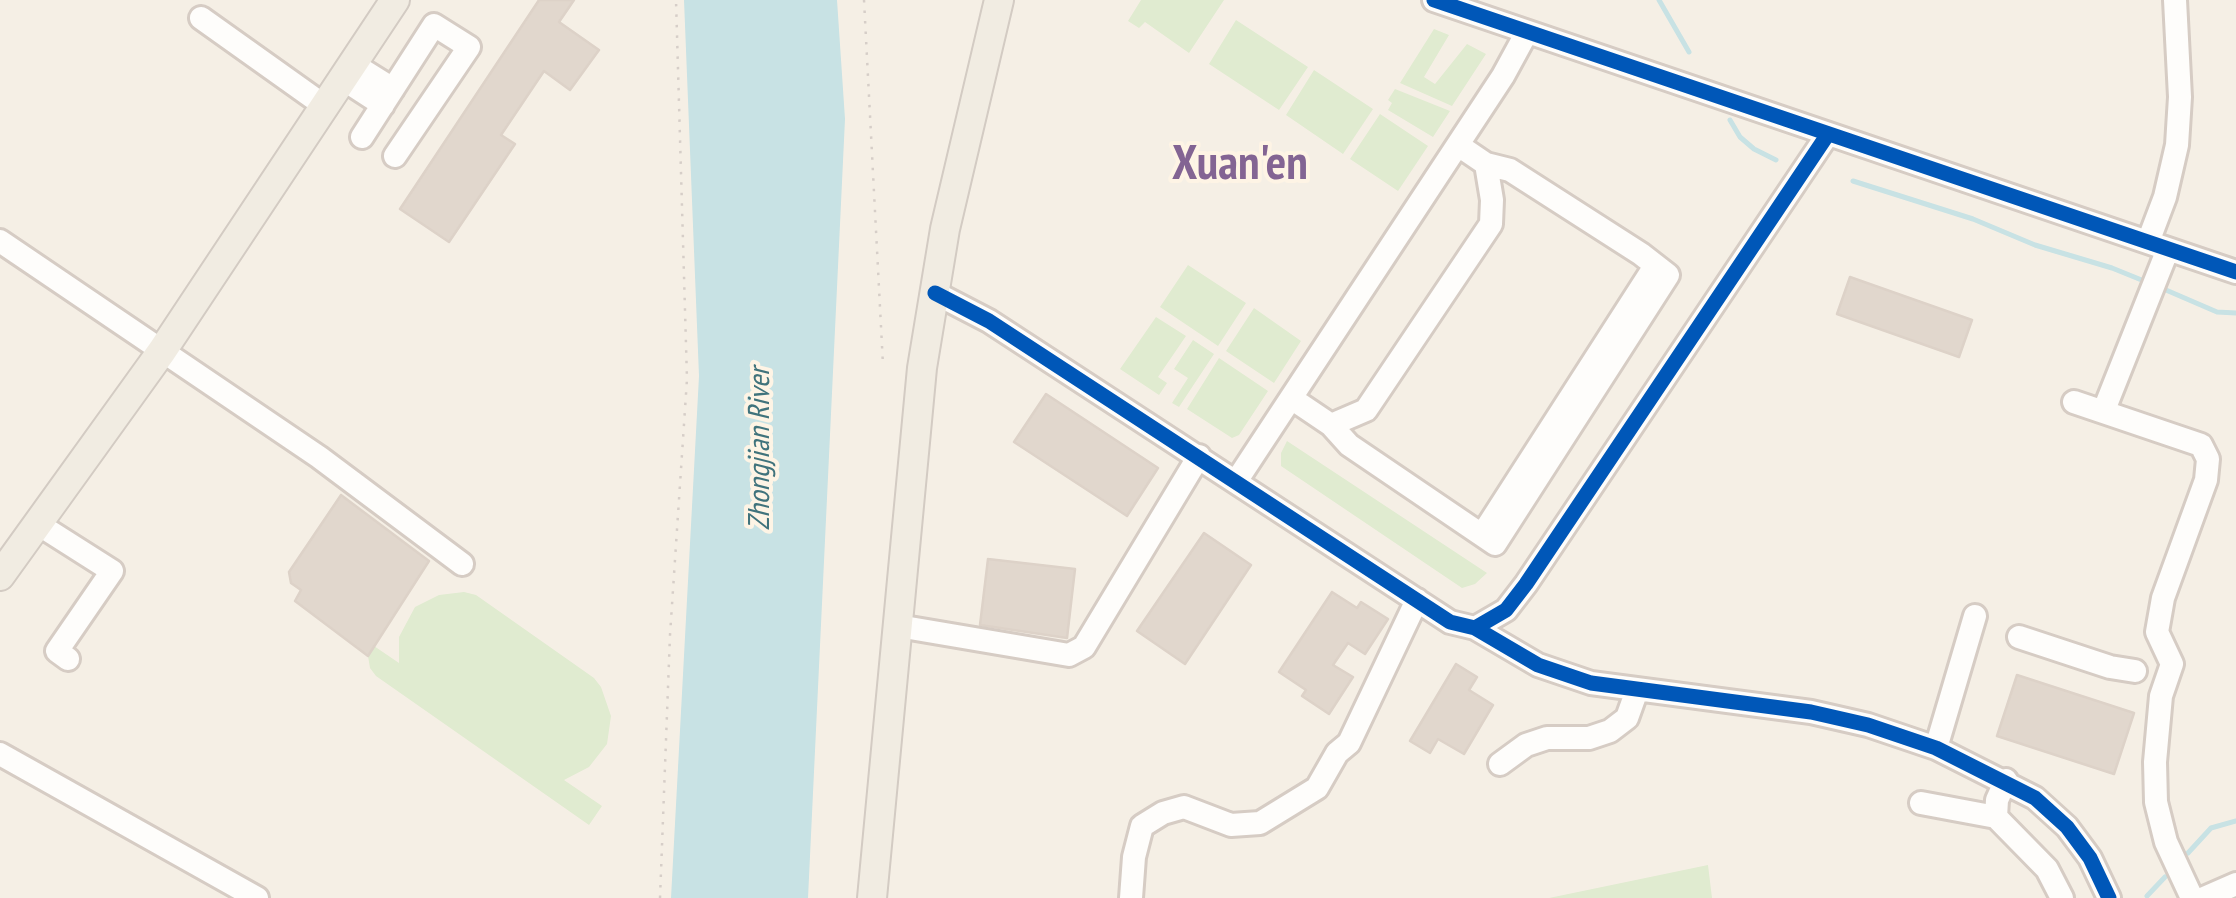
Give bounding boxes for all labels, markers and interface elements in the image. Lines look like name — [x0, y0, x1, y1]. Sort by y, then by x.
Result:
district label: Xuan'en — [1172, 136, 1308, 194]
water label: Zhongjian River — [742, 367, 778, 531]

